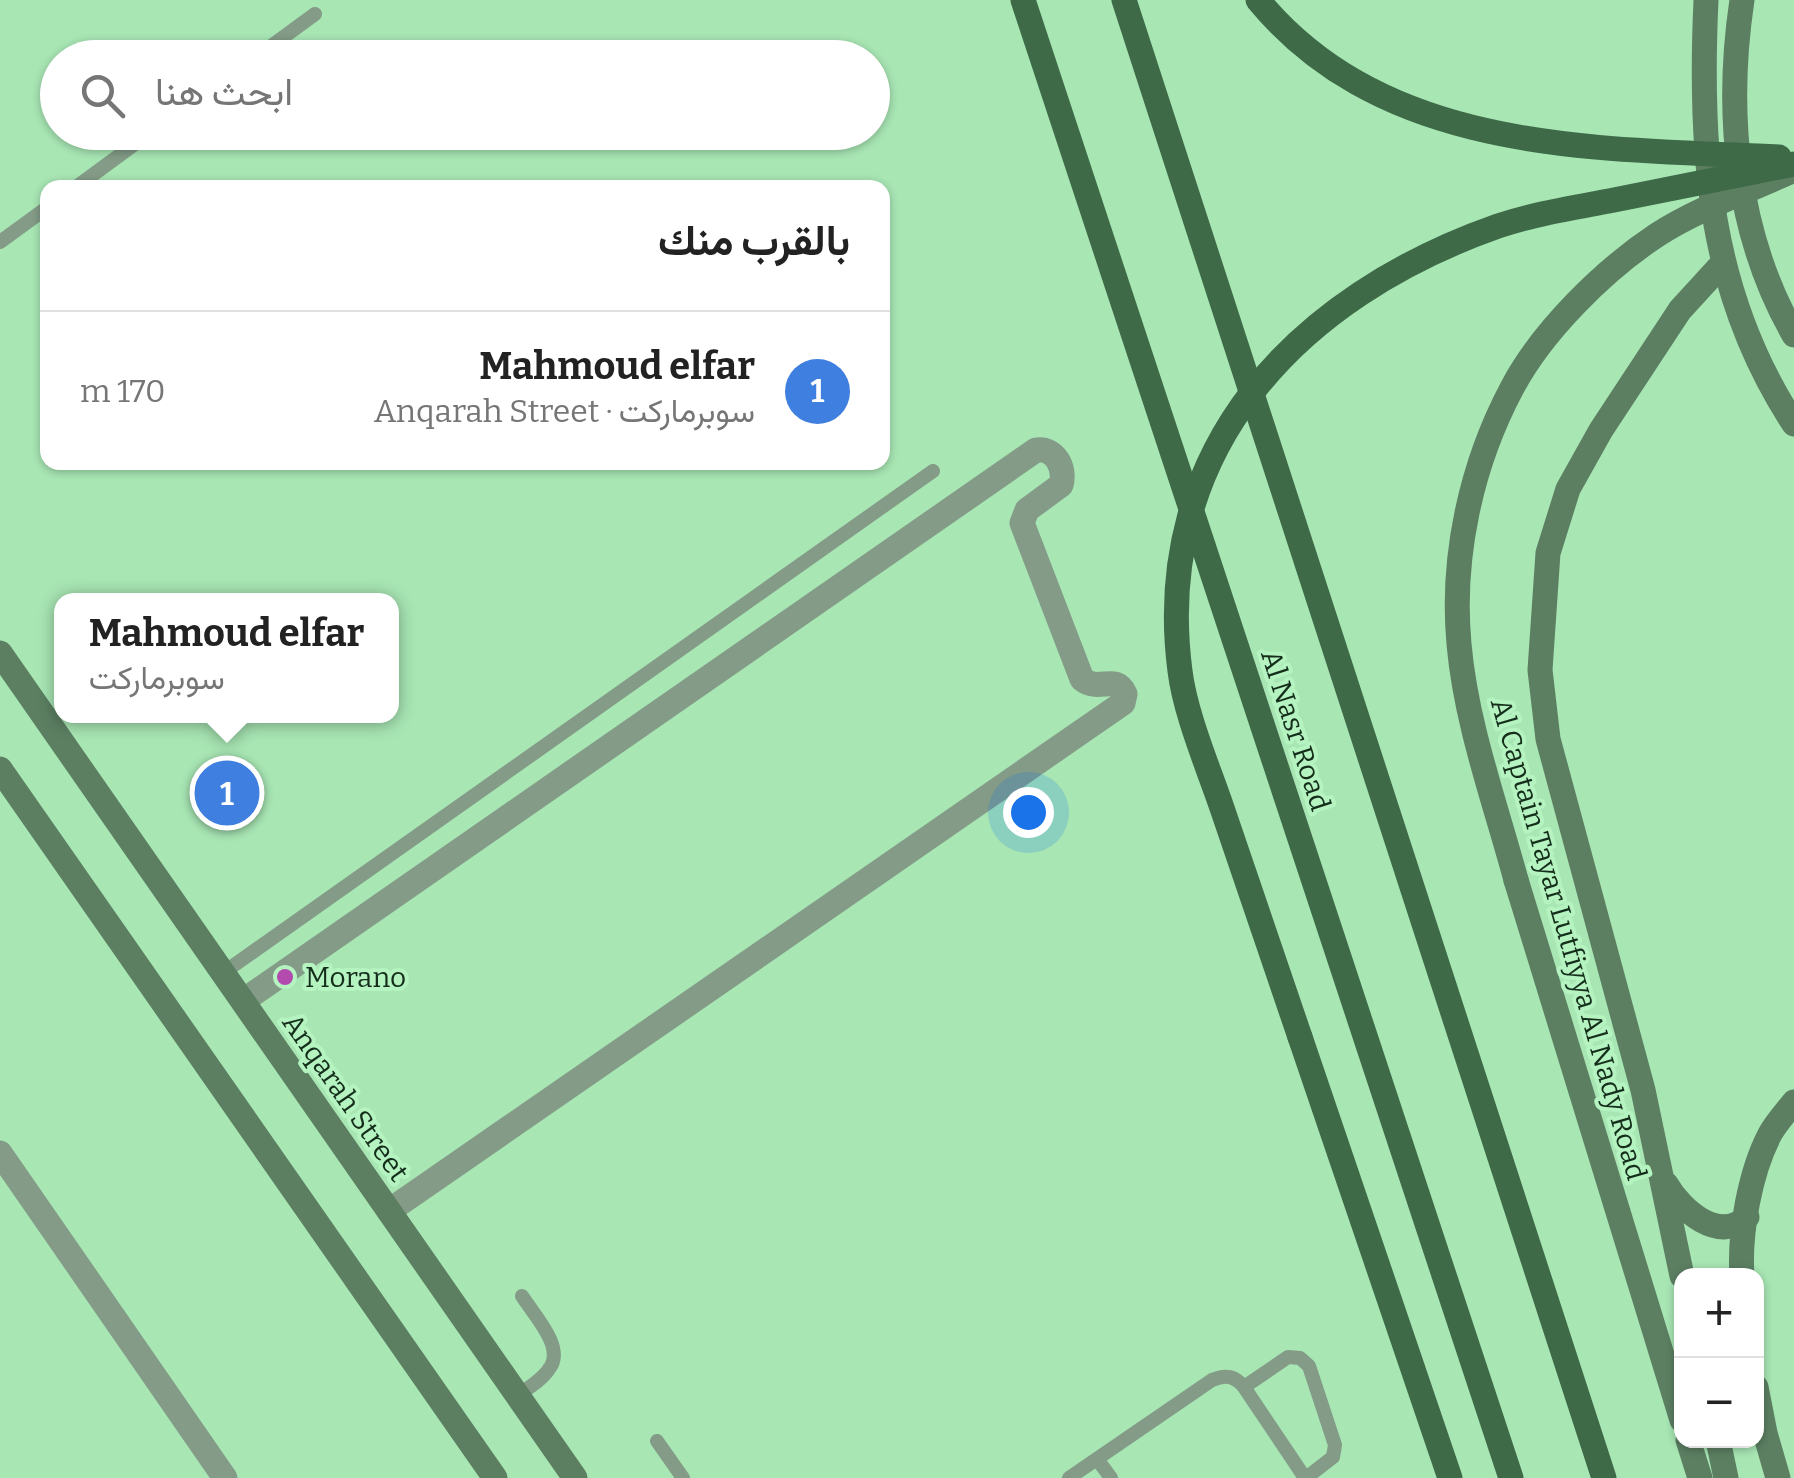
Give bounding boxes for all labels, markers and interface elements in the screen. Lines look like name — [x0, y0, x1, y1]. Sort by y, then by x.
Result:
search box — [40, 40, 890, 150]
icon: search — [75, 68, 130, 123]
text: ابحث هنا — [155, 69, 293, 115]
text: بالقرب منك — [658, 216, 850, 266]
text: Mahmoud elfar — [479, 343, 755, 389]
text: 170 m — [80, 372, 166, 410]
text: 1 — [811, 372, 824, 410]
text: سوبرماركت · Anqarah Street — [374, 392, 755, 430]
popup — [54, 593, 399, 723]
text: Mahmoud elfar — [89, 610, 364, 656]
street label: Al Nasr Road — [1254, 645, 1337, 815]
text: سوبرماركت — [89, 659, 225, 697]
street label: Al Captain Tayar Lutfiyya Al Nady Road — [1484, 694, 1653, 1184]
pin: 1 — [194, 756, 260, 830]
your location — [1003, 787, 1054, 838]
place label: Morano — [305, 961, 406, 994]
marker: Morano — [274, 966, 296, 988]
street label: Anqarah Street — [275, 1007, 416, 1188]
map controls — [1674, 1268, 1764, 1448]
button: + — [1674, 1268, 1764, 1358]
button: − — [1674, 1358, 1764, 1448]

